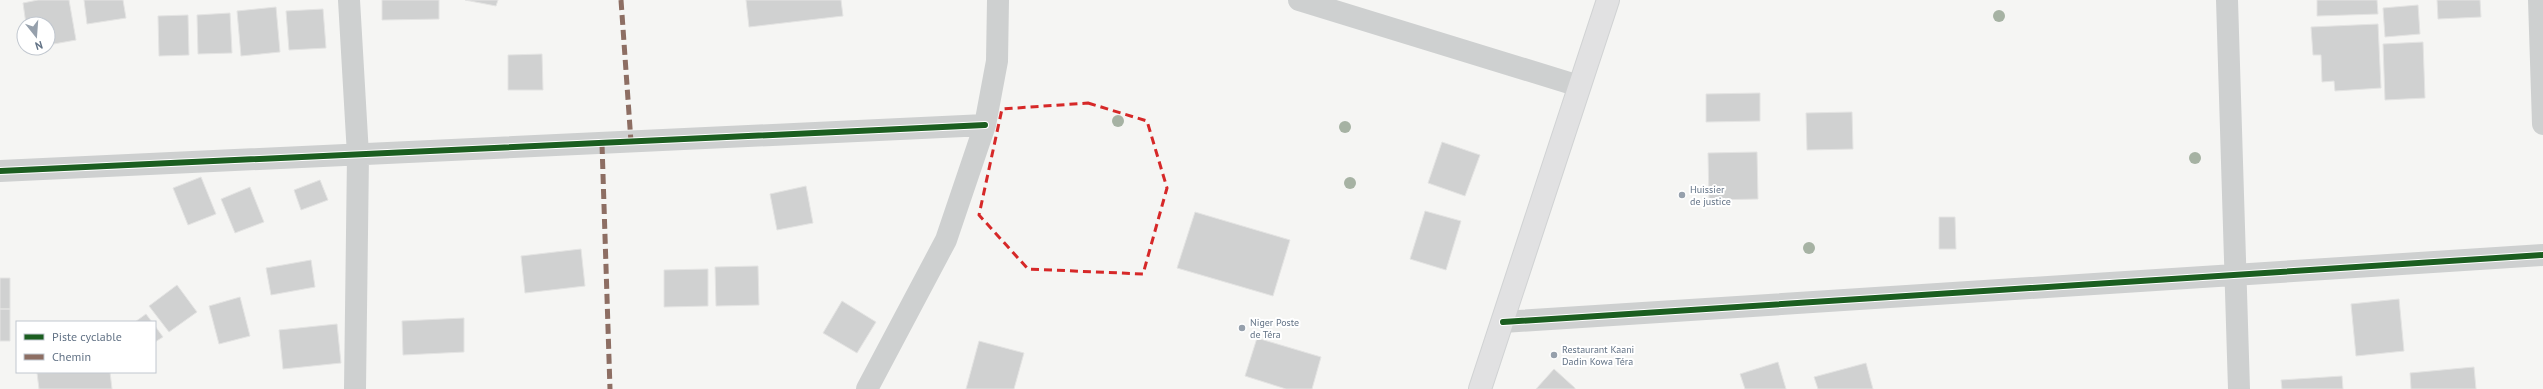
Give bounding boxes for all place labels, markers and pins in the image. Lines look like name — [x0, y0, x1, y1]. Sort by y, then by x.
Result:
place label: Huissier de justice — [1690, 183, 1731, 208]
marker: Huissier de justice — [1677, 190, 1687, 200]
place label: Niger Poste de Téra — [1250, 316, 1299, 341]
marker: Niger Poste de Téra — [1237, 323, 1247, 333]
place label: Restaurant Kaani Dadin Kowa Téra — [1562, 343, 1634, 368]
marker: Restaurant Kaani Dadin Kowa Téra — [1549, 350, 1559, 360]

